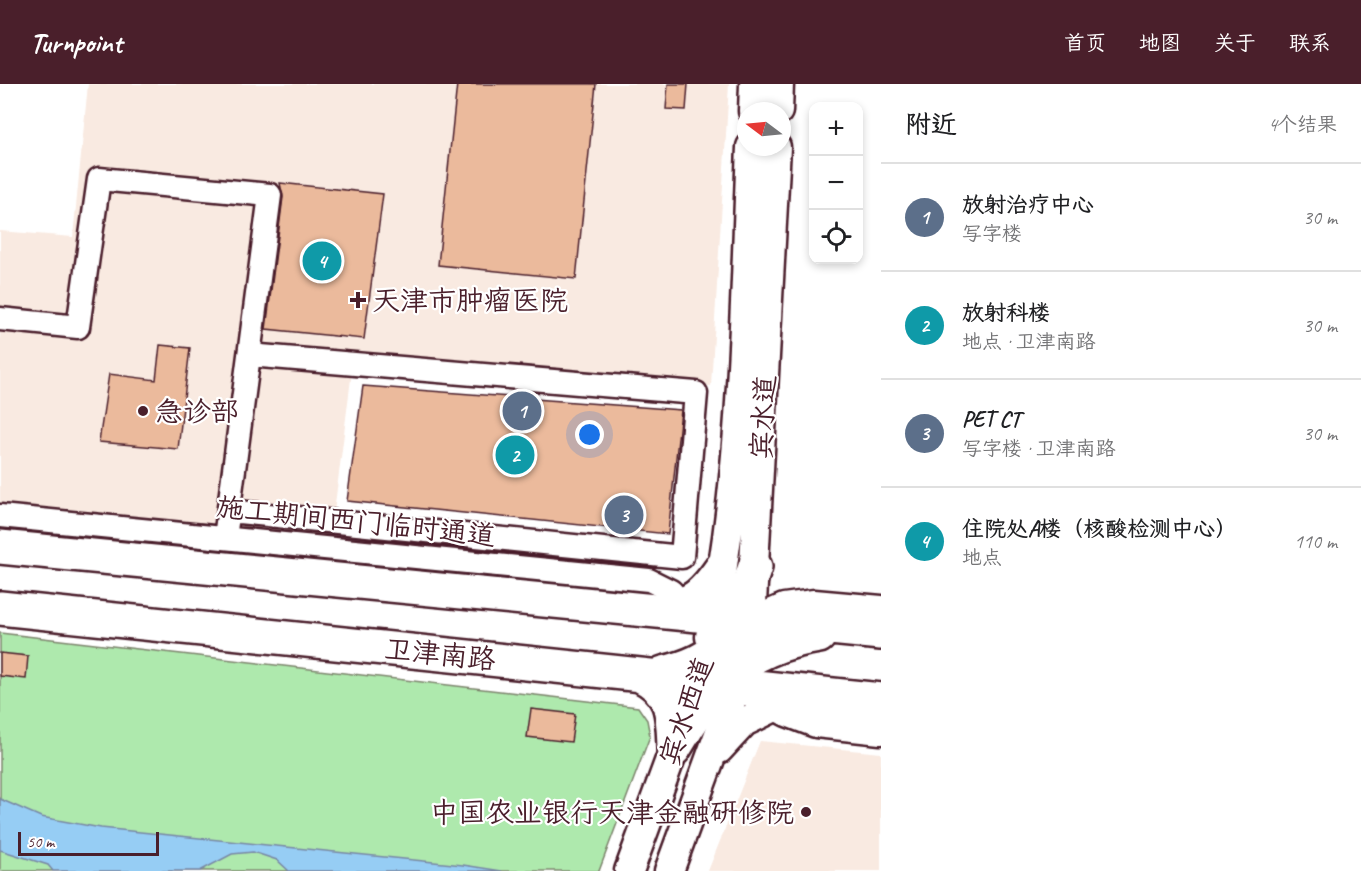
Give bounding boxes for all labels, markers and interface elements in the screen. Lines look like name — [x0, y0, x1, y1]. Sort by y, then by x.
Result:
text: Turnpoint — [30, 25, 122, 60]
text: 首页 — [1064, 30, 1106, 56]
text: 地图 — [1139, 30, 1181, 56]
text: 关于 — [1214, 30, 1256, 56]
text: 联系 — [1289, 30, 1331, 56]
north arrow — [737, 102, 791, 156]
map controls — [809, 102, 863, 264]
button: + — [809, 102, 863, 156]
text: 附近 — [905, 108, 957, 141]
text: 4个结果 — [1268, 112, 1337, 137]
button: − — [809, 156, 863, 210]
text: 放射治疗中心 — [962, 191, 1094, 219]
text: 1 — [920, 205, 929, 230]
text: 30 m — [1303, 205, 1337, 230]
button: locate — [809, 210, 863, 264]
text: 写字楼 — [962, 221, 1022, 246]
pin: 4 — [302, 238, 342, 284]
place label: 天津市肿瘤医院 — [372, 283, 568, 318]
marker: 天津市肿瘤医院 — [349, 291, 367, 309]
text: 放射科楼 — [962, 299, 1050, 327]
text: 2 — [920, 313, 929, 338]
text: 30 m — [1303, 313, 1337, 338]
text: 地点 · 卫津南路 — [962, 329, 1095, 354]
street label: 宾水道 — [743, 374, 783, 460]
pin: 1 — [502, 388, 542, 434]
place label: 急诊部 — [155, 394, 239, 429]
marker: 急诊部 — [136, 404, 150, 418]
text: PET CT — [962, 406, 1020, 434]
your location — [575, 420, 604, 449]
text: 3 — [920, 421, 929, 446]
text: 30 m — [1303, 421, 1337, 446]
pin: 2 — [496, 432, 534, 478]
text: 写字楼 · 卫津南路 — [962, 436, 1115, 461]
street label: 施工期间西门临时通道 — [215, 489, 497, 553]
pin: 3 — [604, 492, 644, 538]
text: 住院处A楼（核酸检测中心） — [962, 515, 1237, 543]
text: 4 — [920, 529, 929, 554]
text: 110 m — [1294, 529, 1337, 554]
text: 地点 — [962, 545, 1002, 570]
street label: 卫津南路 — [382, 631, 498, 677]
street label: 宾水西道 — [651, 652, 721, 770]
place label: 中国农业银行天津金融研修院 — [430, 795, 794, 830]
marker: 中国农业银行天津金融研修院 — [799, 805, 813, 819]
scale bar — [18, 829, 159, 856]
text: 50 m — [27, 832, 54, 852]

